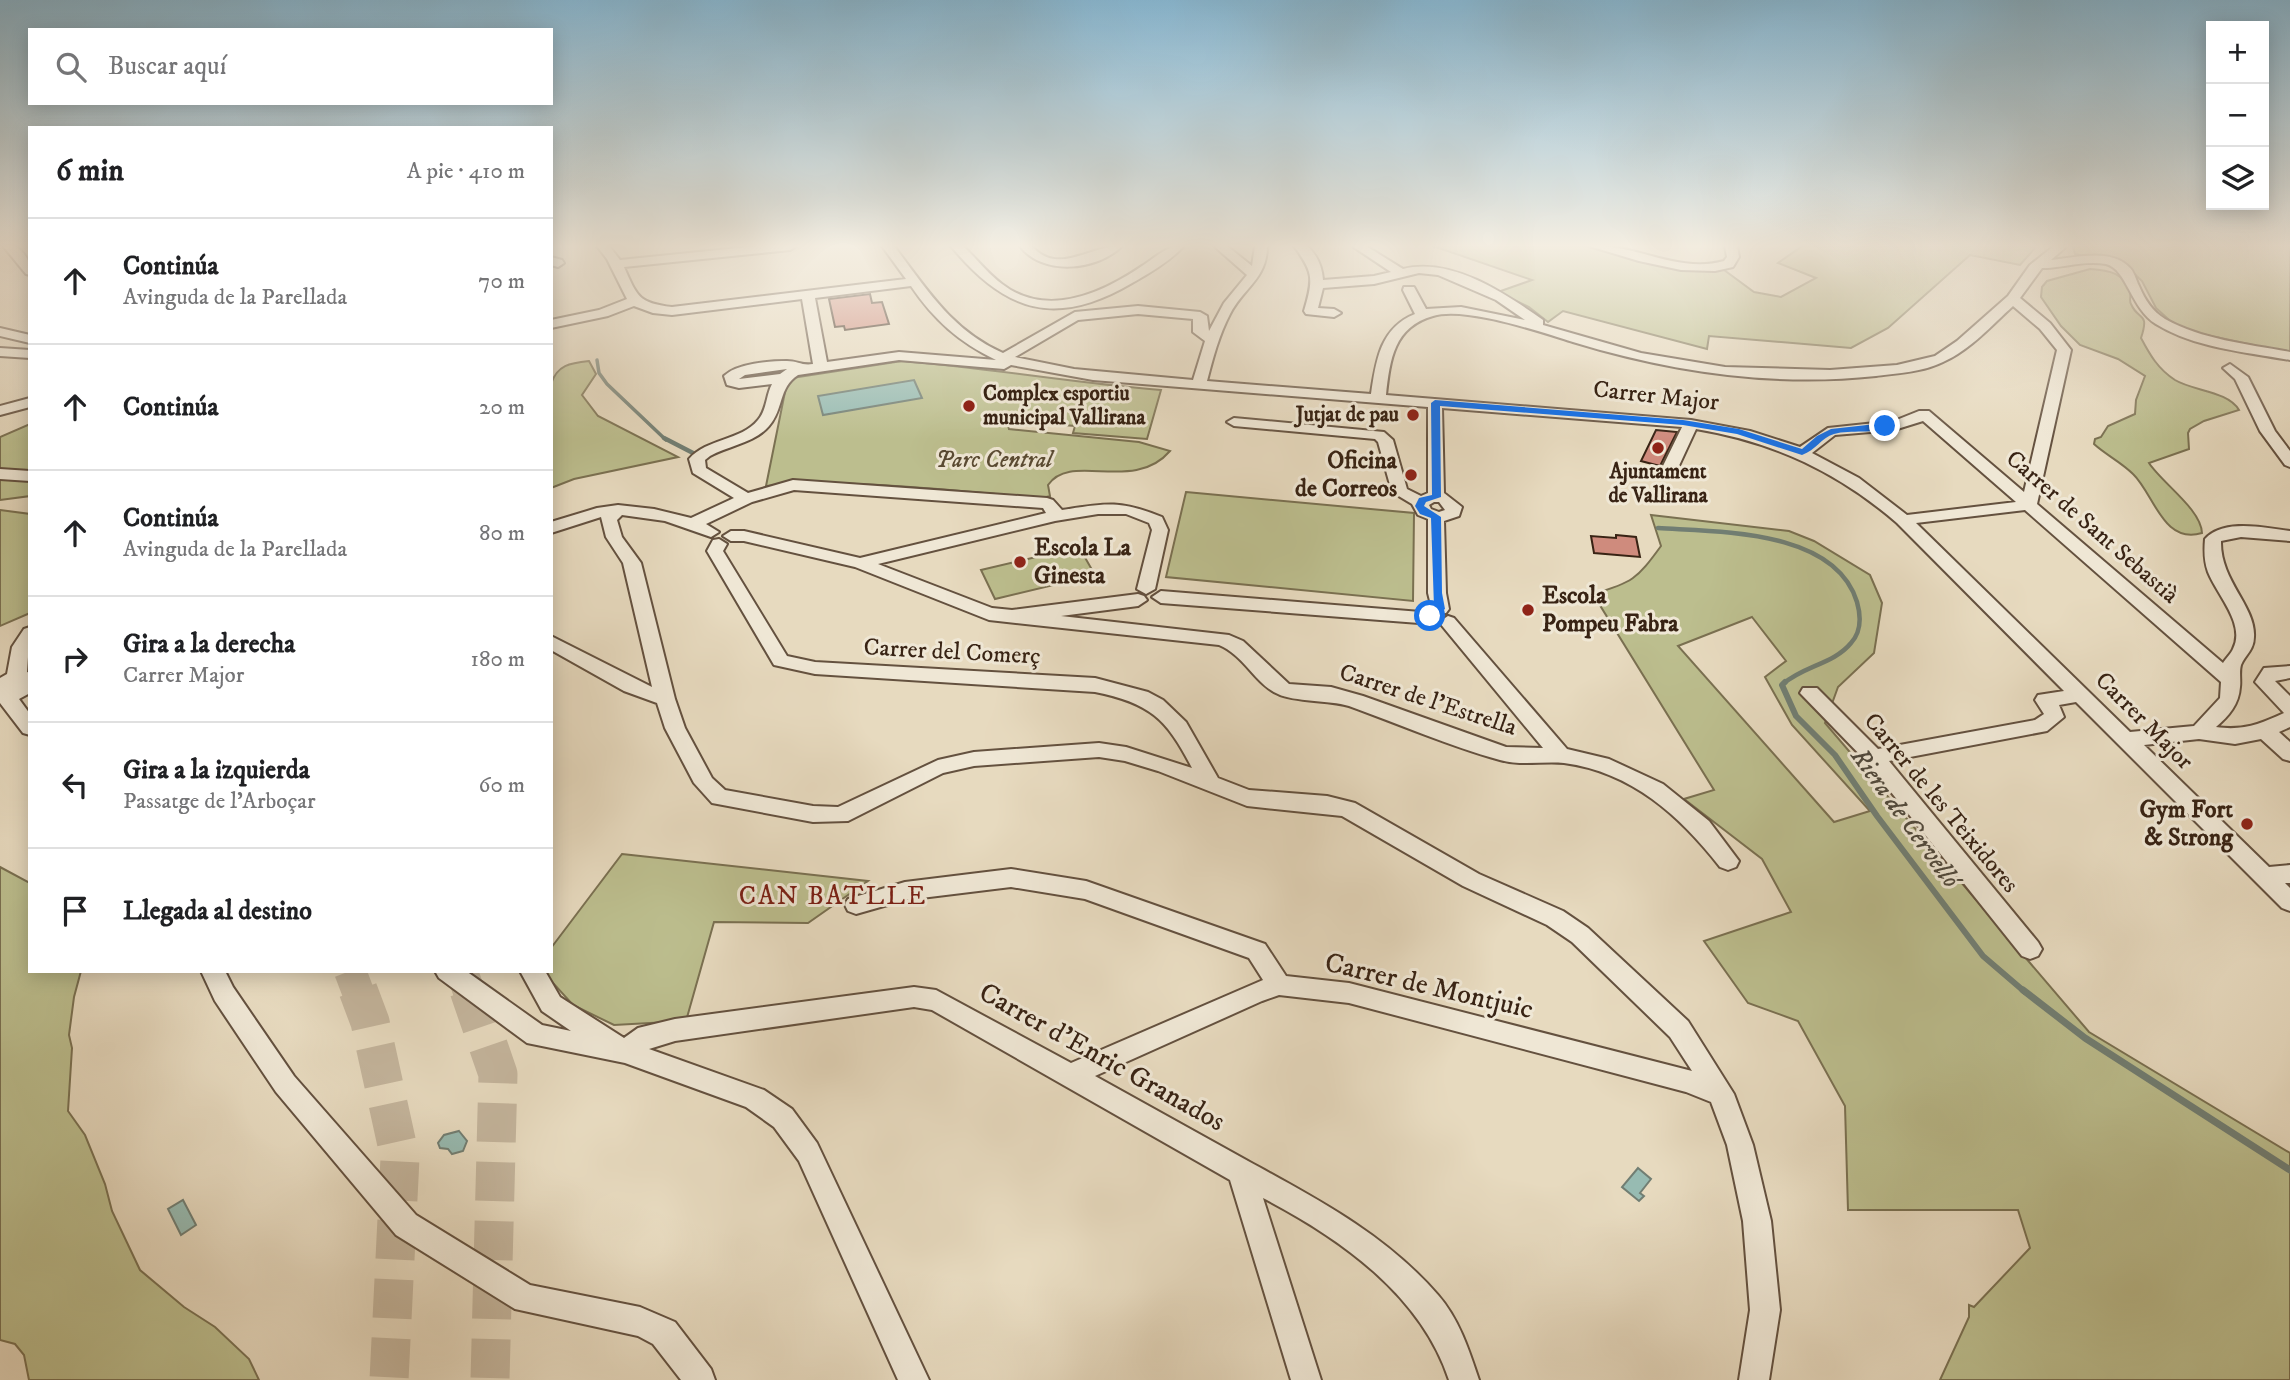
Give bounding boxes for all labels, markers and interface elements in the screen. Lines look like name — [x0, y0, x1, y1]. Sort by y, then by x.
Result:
map controls — [2206, 21, 2269, 210]
button: + — [2206, 21, 2269, 84]
search box — [28, 28, 553, 105]
icon: search — [52, 48, 90, 86]
text: Buscar aquí — [108, 50, 226, 83]
button: − — [2206, 84, 2269, 147]
button: layers — [2206, 147, 2269, 210]
text: 6 min — [56, 153, 124, 190]
text: A pie · 410 m — [407, 157, 525, 186]
text: Continúa — [123, 250, 218, 283]
icon: ahead — [56, 262, 94, 300]
text: 70 m — [478, 267, 525, 296]
text: Avinguda de la Parellada — [123, 283, 347, 312]
street label: Carrer Major — [1592, 374, 1721, 418]
place label: Complex esportiu municipal Vallirana — [983, 381, 1147, 431]
icon: ahead — [56, 388, 94, 426]
text: Continúa — [123, 391, 218, 424]
text: 20 m — [479, 393, 525, 422]
marker: Complex esportiu municipal Vallirana — [961, 398, 977, 414]
place label: Jutjat de pau — [1294, 402, 1399, 429]
marker: Jutjat de pau — [1405, 407, 1421, 423]
route end — [1869, 410, 1900, 441]
marker: Ajuntament de Vallirana — [1650, 440, 1666, 456]
street label: Carrer de Sant Sebastià — [1999, 444, 2185, 611]
park label: Parc Central — [935, 445, 1055, 475]
place label: Oficina de Correos — [1295, 446, 1398, 504]
place label: Ajuntament de Vallirana — [1608, 459, 1709, 509]
marker: Oficina de Correos — [1403, 467, 1419, 483]
text: Continúa — [123, 502, 218, 535]
icon: ahead — [56, 514, 94, 552]
text: 80 m — [479, 519, 525, 548]
place label: Escola La Ginesta — [1034, 533, 1132, 591]
text: Avinguda de la Parellada — [123, 535, 347, 564]
marker: Escola La Ginesta — [1012, 554, 1028, 570]
place label: Escola Pompeu Fabra — [1542, 581, 1679, 639]
route start — [1414, 600, 1445, 631]
marker: Escola Pompeu Fabra — [1520, 602, 1536, 618]
text: Gira a la derecha — [123, 628, 295, 661]
street label: Carrer del Comerç — [863, 632, 1041, 672]
icon: right — [56, 640, 94, 678]
text: 180 m — [470, 645, 525, 674]
street label: Carrer de l'Estrella — [1336, 657, 1521, 743]
text: Carrer Major — [123, 661, 244, 690]
street label: Carrer Major — [2089, 666, 2199, 776]
street label: Carrer de les Teixidores — [1857, 707, 2025, 899]
water label: Riera de Cervelló — [1842, 740, 1968, 897]
text: Gira a la izquierda — [123, 754, 310, 787]
icon: left — [56, 766, 94, 804]
text: 60 m — [478, 771, 525, 800]
text: Passatge de l'Arboçar — [123, 787, 316, 816]
place label: Gym Fort & Strong — [2140, 795, 2234, 853]
marker: Gym Fort & Strong — [2239, 816, 2255, 832]
district label: CAN BATLLE — [739, 880, 927, 913]
icon: arrive — [56, 892, 94, 930]
text: Llegada al destino — [123, 895, 312, 928]
street label: Carrer de Montjuic — [1321, 945, 1537, 1027]
street label: Carrer d'Enric Granados — [973, 975, 1231, 1139]

